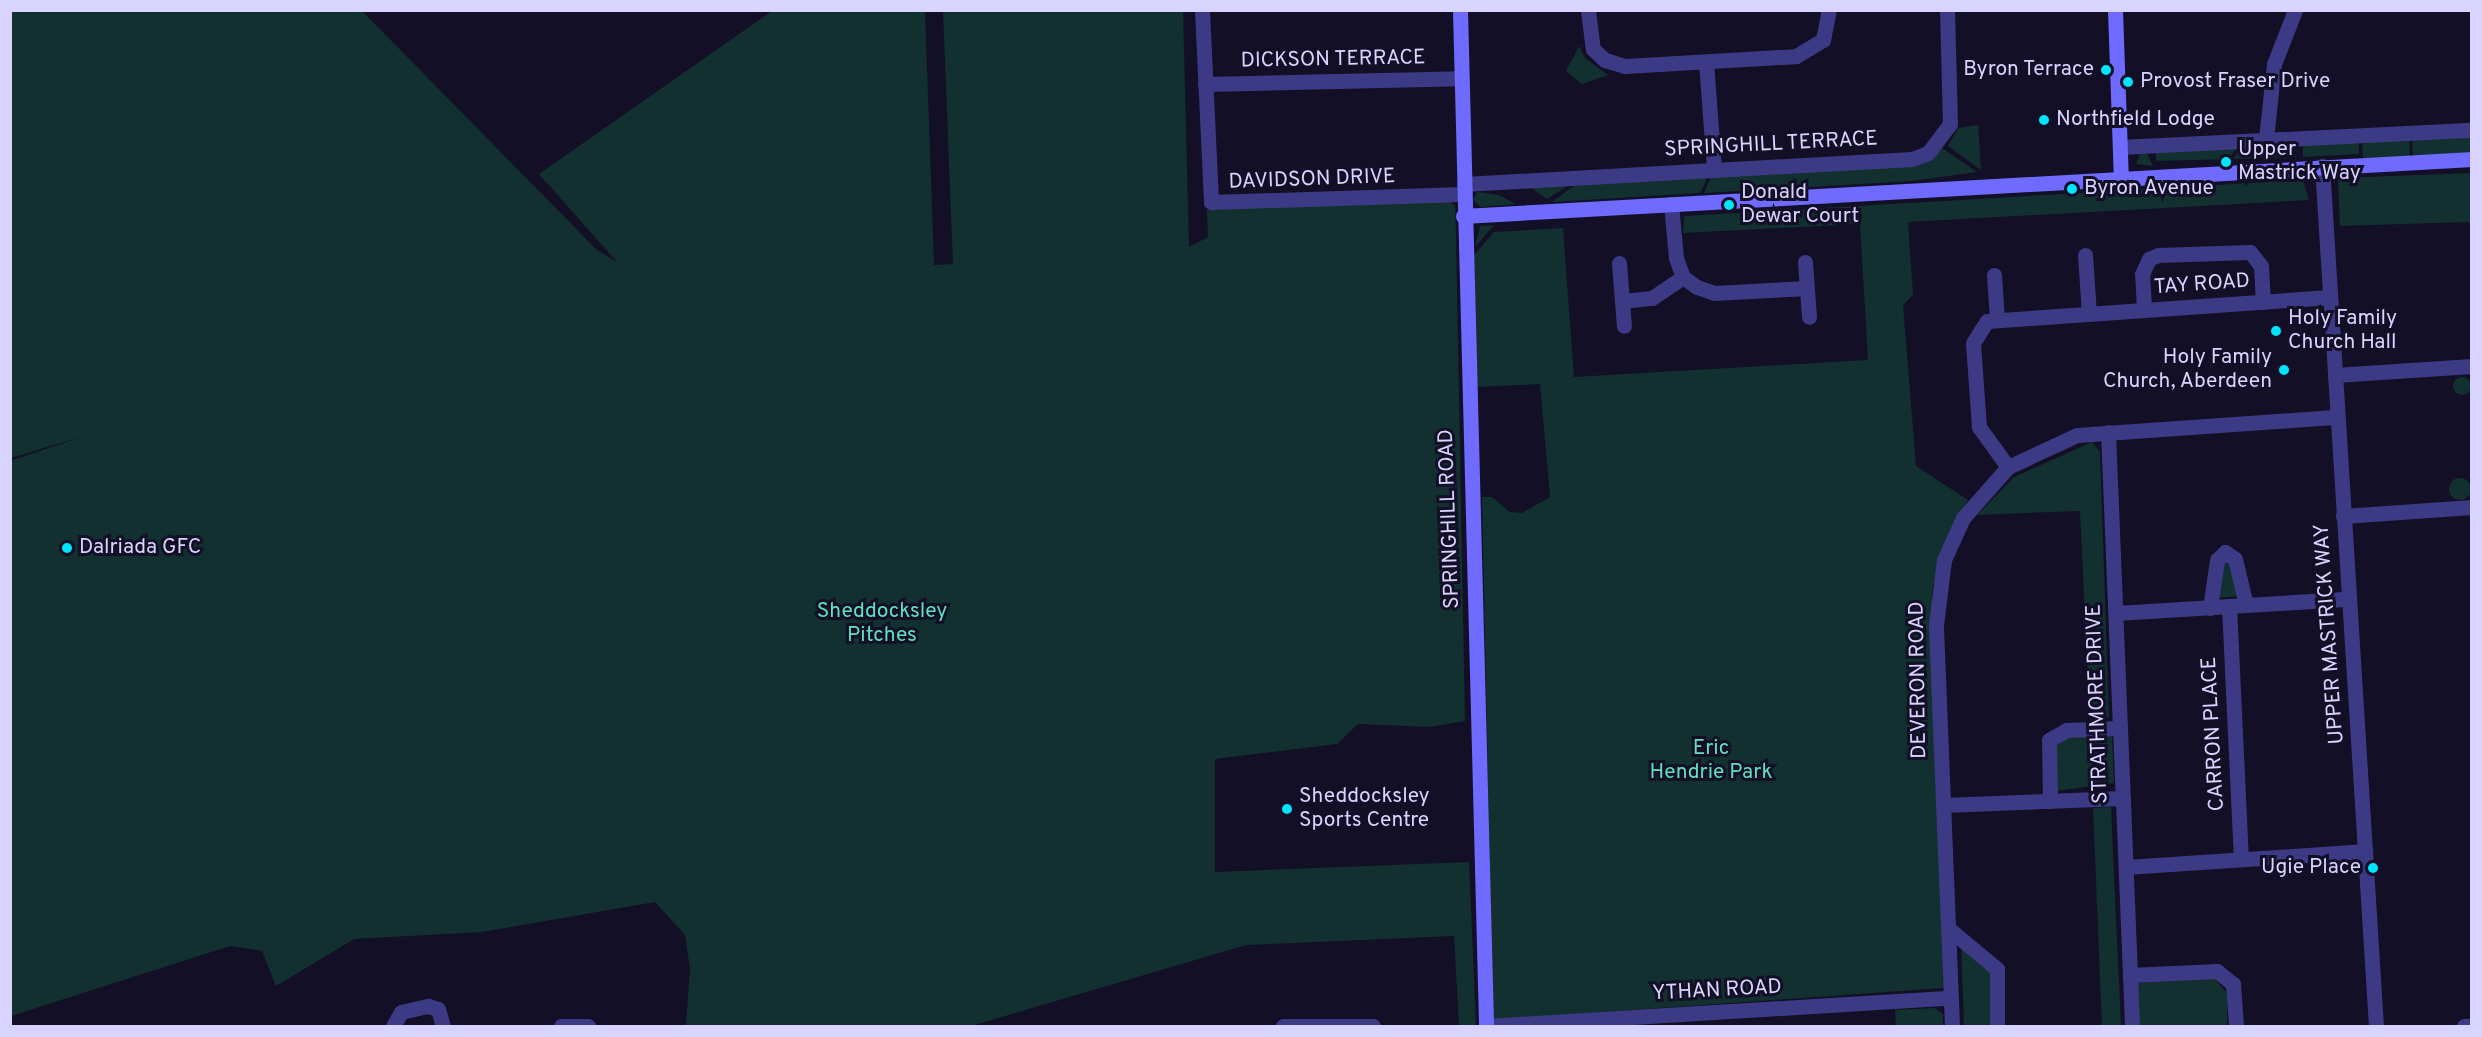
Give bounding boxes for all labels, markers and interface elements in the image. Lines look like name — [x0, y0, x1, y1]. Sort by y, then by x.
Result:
street label: DICKSON TERRACE — [1240, 46, 1426, 74]
place label: Byron Terrace — [1962, 57, 2094, 83]
marker: Byron Terrace — [2099, 63, 2113, 77]
place label: Provost Fraser Drive — [2140, 69, 2330, 95]
marker: Provost Fraser Drive — [2121, 75, 2135, 89]
place label: Northfield Lodge — [2056, 107, 2215, 133]
marker: Northfield Lodge — [2037, 113, 2051, 127]
street label: SPRINGHILL TERRACE — [1663, 127, 1879, 163]
place label: Upper Mastrick Way — [2238, 137, 2361, 187]
marker: Upper Mastrick Way — [2219, 155, 2233, 169]
street label: DAVIDSON DRIVE — [1228, 164, 1396, 196]
place label: Byron Avenue — [2084, 176, 2215, 202]
place label: Donald Dewar Court — [1741, 180, 1859, 230]
marker: Byron Avenue — [2065, 182, 2079, 196]
marker: Donald Dewar Court — [1722, 198, 1736, 212]
street label: TAY ROAD — [2153, 269, 2251, 301]
place label: Holy Family Church Hall — [2288, 306, 2397, 356]
marker: Holy Family Church Hall — [2269, 324, 2283, 338]
place label: Holy Family Church, Aberdeen — [2102, 345, 2272, 395]
marker: Holy Family Church, Aberdeen — [2277, 363, 2291, 377]
street label: SPRINGHILL ROAD — [1434, 428, 1466, 610]
street label: UPPER MASTRICK WAY — [2310, 523, 2350, 745]
place label: Dalriada GFC — [79, 535, 201, 561]
marker: Dalriada GFC — [60, 541, 74, 555]
park label: Sheddocksley Pitches — [817, 599, 947, 649]
street label: DEVERON ROAD — [1905, 601, 1933, 759]
street label: STRATHMORE DRIVE — [2082, 604, 2114, 804]
street label: CARRON PLACE — [2197, 656, 2231, 812]
park label: Eric Hendrie Park — [1649, 736, 1773, 786]
place label: Sheddocksley Sports Centre — [1299, 784, 1430, 834]
marker: Sheddocksley Sports Centre — [1280, 802, 1294, 816]
place label: Ugie Place — [2261, 855, 2361, 881]
marker: Ugie Place — [2366, 861, 2380, 875]
street label: YTHAN ROAD — [1652, 975, 1782, 1007]

